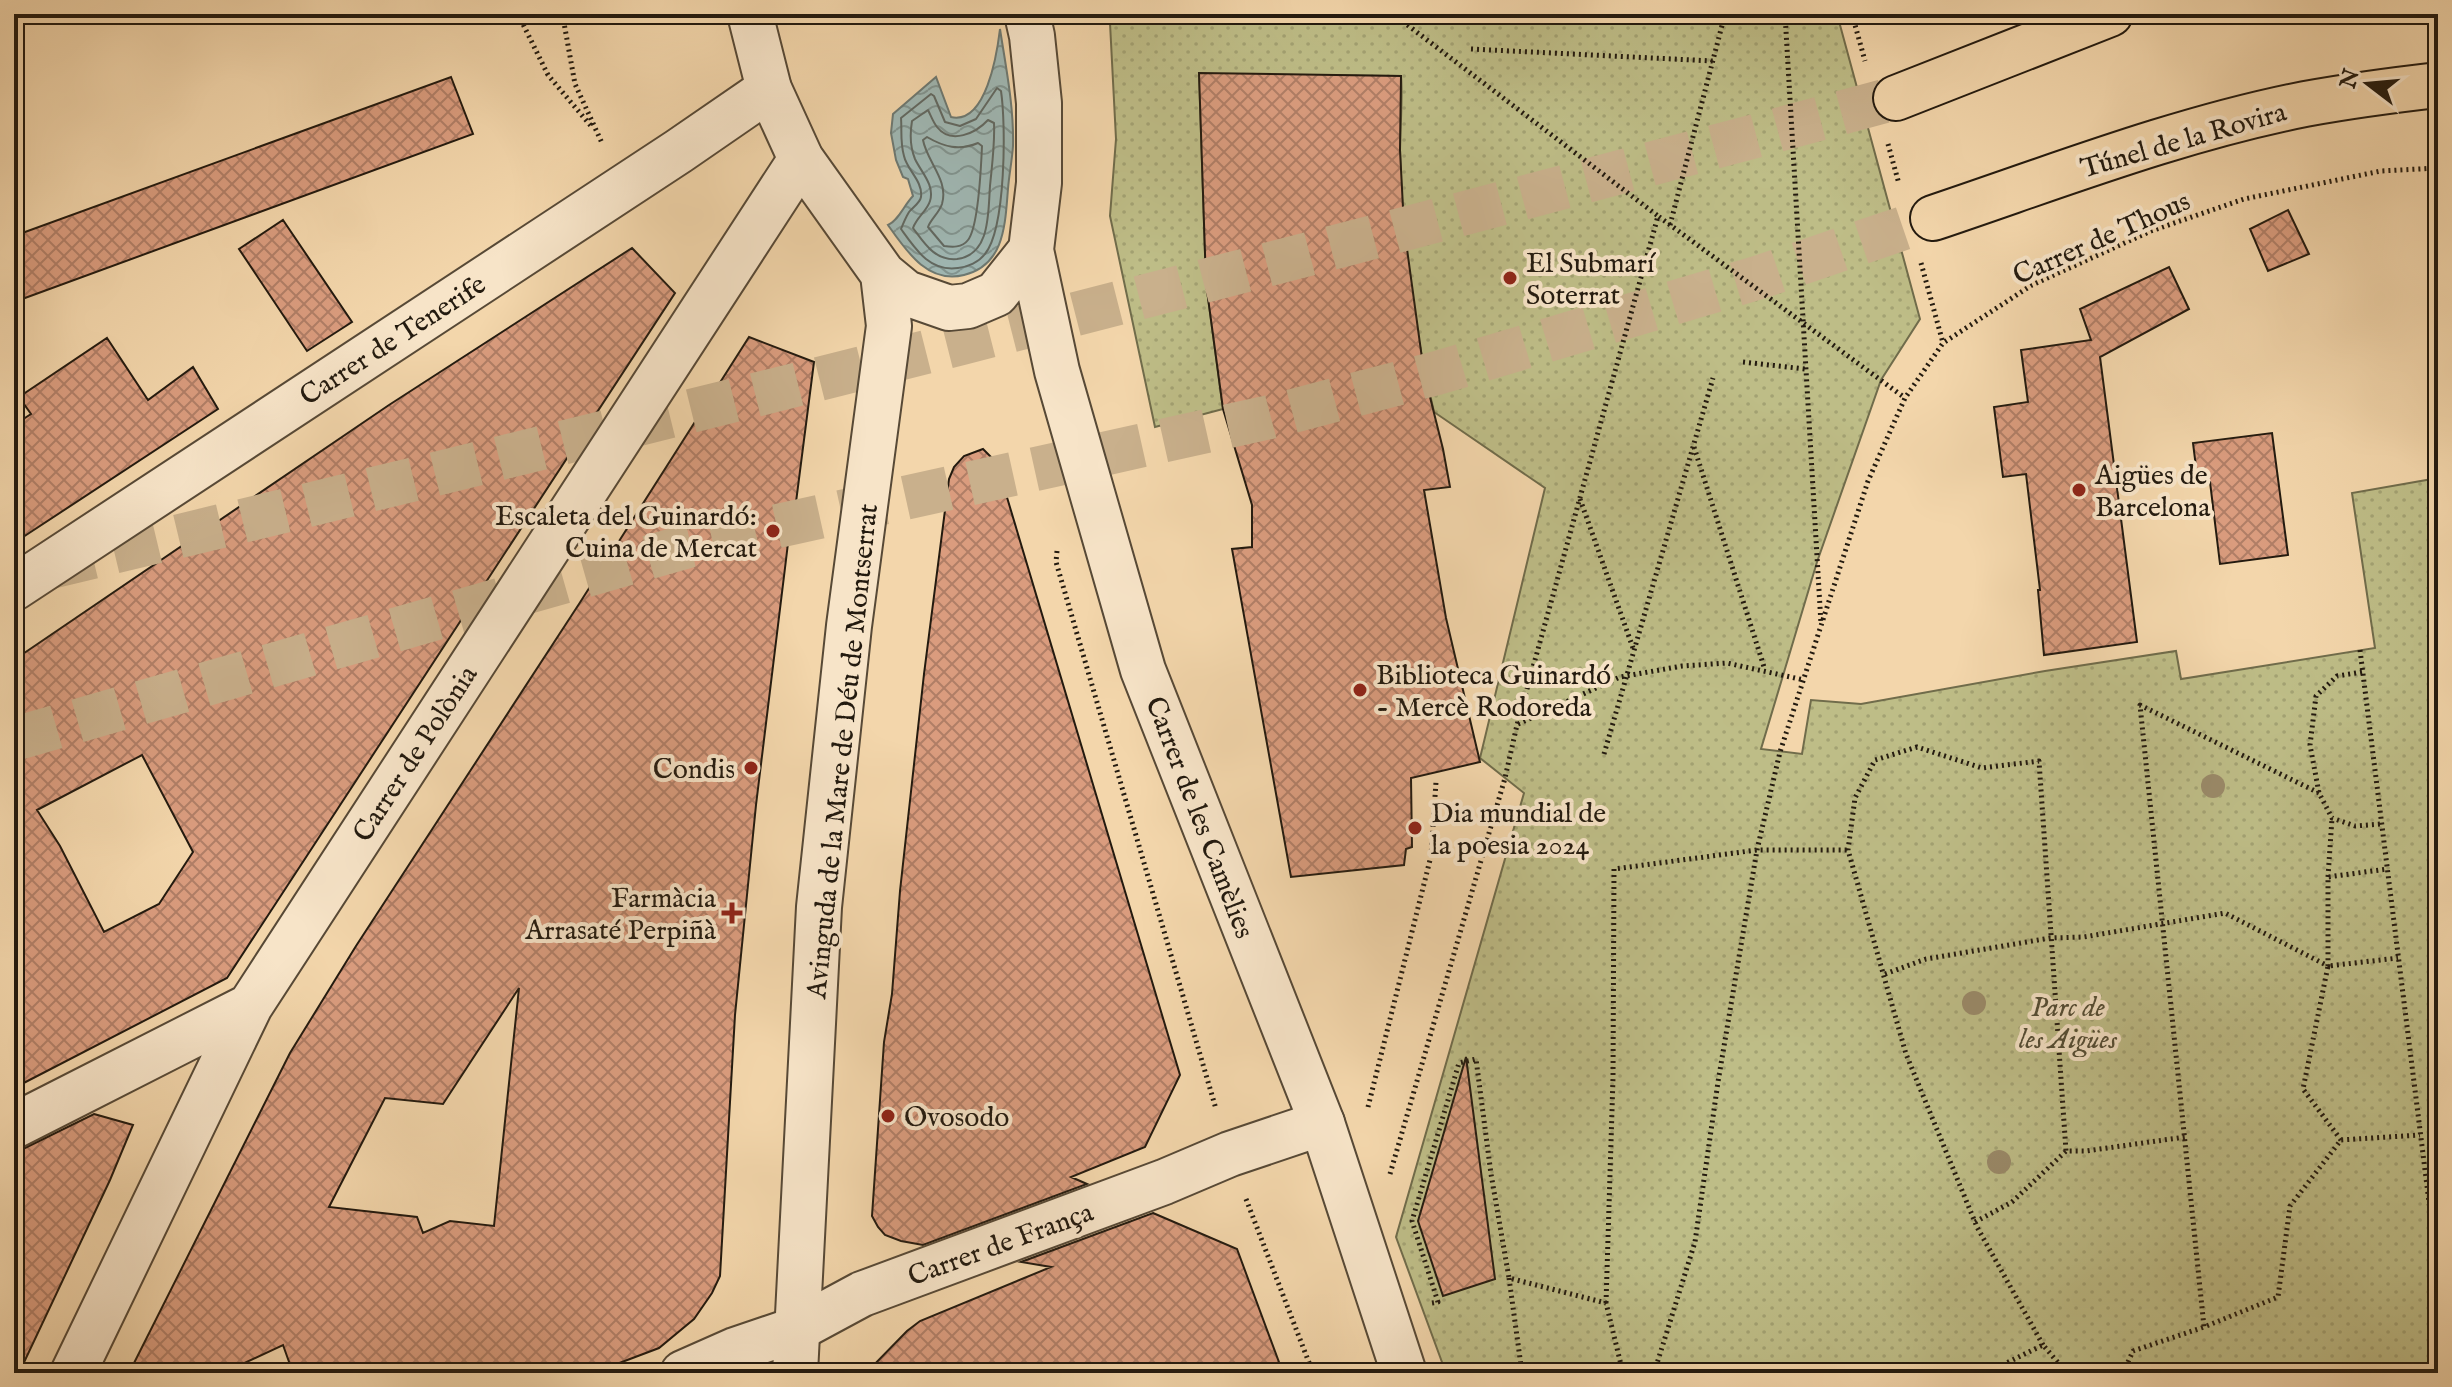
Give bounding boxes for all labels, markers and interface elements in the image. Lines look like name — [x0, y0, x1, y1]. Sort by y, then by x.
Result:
north arrow — [2328, 44, 2408, 124]
text: N — [2334, 66, 2367, 93]
street label: Túnel de la Rovira — [2077, 95, 2291, 187]
street label: Carrer de Thous — [2008, 185, 2196, 294]
place label: El Submarí Soterrat — [1526, 247, 1656, 314]
street label: Carrer de Tenerife — [294, 268, 493, 414]
marker: El Submarí Soterrat — [1501, 269, 1519, 287]
place label: Aigües de Barcelona — [2094, 459, 2211, 526]
marker: Aigües de Barcelona — [2070, 481, 2088, 499]
place label: Escaleta del Guinardó: Cuina de Mercat — [495, 500, 757, 567]
street label: Avinguda de la Mare de Déu de Montserrat — [800, 502, 887, 1002]
marker: Escaleta del Guinardó: Cuina de Mercat — [764, 522, 782, 540]
street label: Carrer de Polònia — [346, 659, 487, 849]
place label: Biblioteca Guinardó - Mercè Rodoreda — [1376, 659, 1611, 726]
marker: Biblioteca Guinardó - Mercè Rodoreda — [1351, 681, 1369, 699]
street label: Carrer de les Camèlies — [1136, 692, 1261, 944]
place label: Condis — [653, 753, 735, 788]
marker: Condis — [742, 759, 760, 777]
place label: Dia mundial de la poesia 2024 — [1431, 797, 1606, 864]
marker: Dia mundial de la poesia 2024 — [1406, 819, 1424, 837]
place label: Farmàcia Arrasaté Perpiñà — [524, 882, 717, 949]
marker: Farmàcia Arrasaté Perpiñà — [723, 904, 741, 922]
park label: Parc de les Aigües — [2019, 991, 2118, 1058]
place label: Ovosodo — [904, 1101, 1009, 1136]
marker: Ovosodo — [879, 1107, 897, 1125]
street label: Carrer de França — [903, 1195, 1099, 1295]

